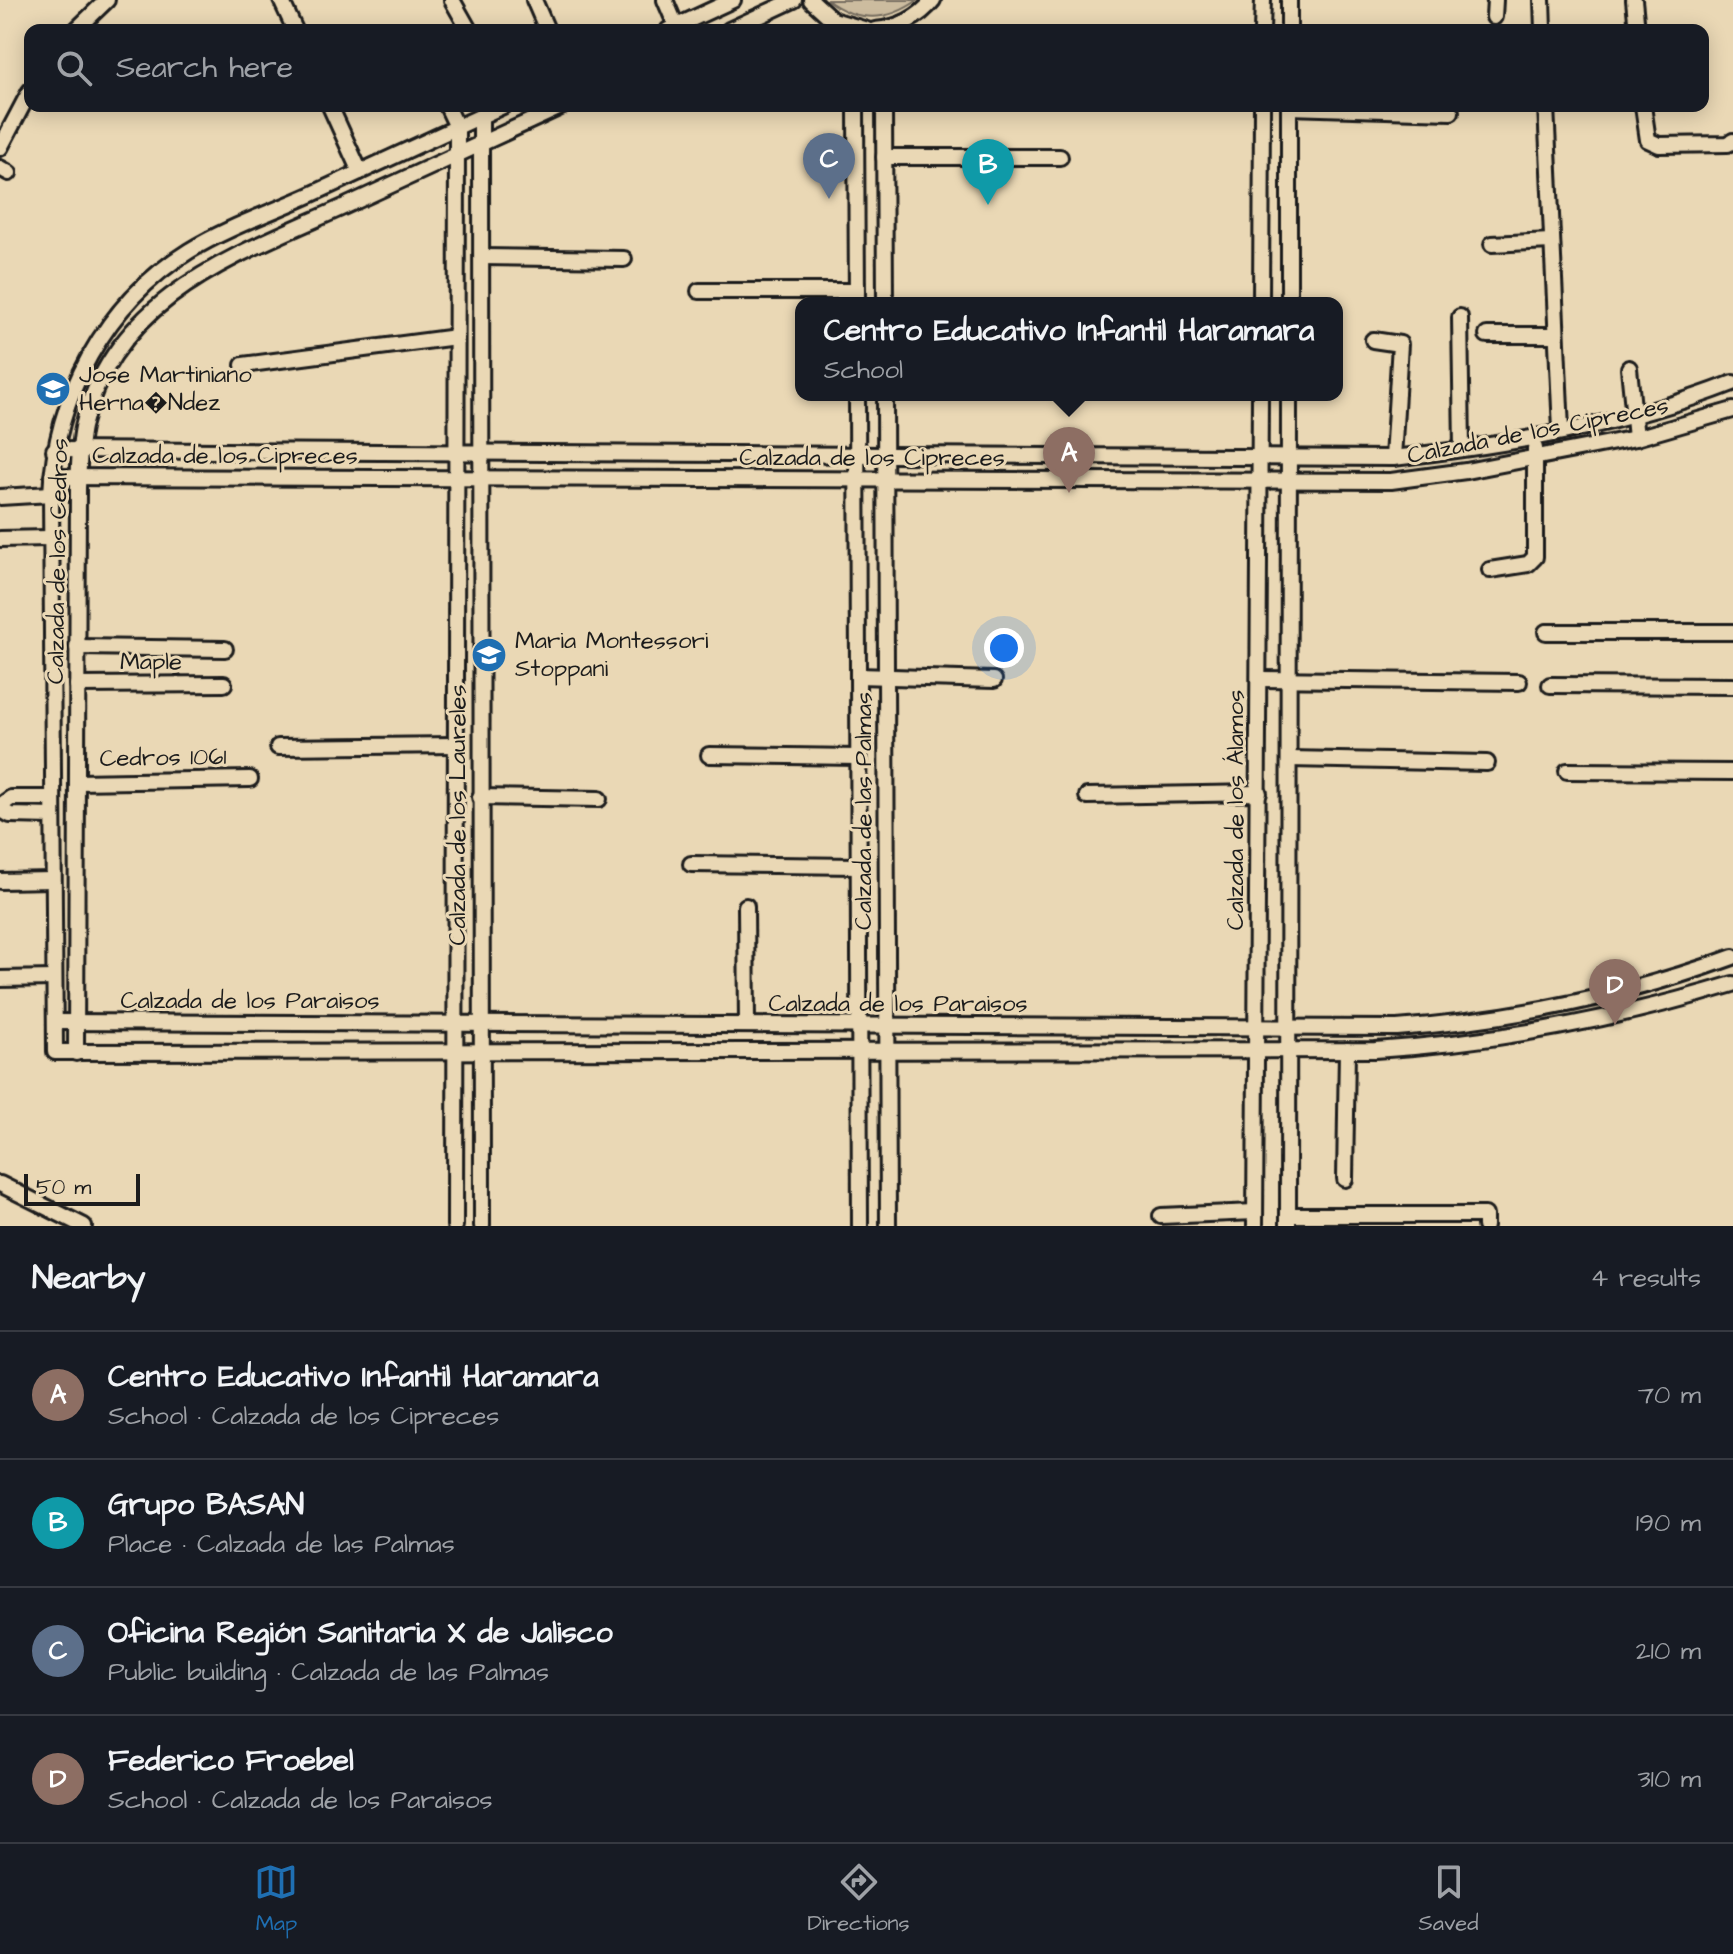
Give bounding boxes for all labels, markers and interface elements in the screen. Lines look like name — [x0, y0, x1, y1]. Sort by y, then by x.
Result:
search box — [24, 24, 1709, 112]
icon: search — [52, 46, 96, 90]
text: Search here — [116, 47, 293, 89]
pin: C — [803, 133, 855, 199]
pin: B — [962, 139, 1014, 205]
popup — [795, 297, 1343, 401]
text: Centro Educativo Infantil Haramara — [824, 310, 1314, 352]
text: School — [824, 352, 903, 388]
place label: Jose Martiniano Herna�Ndez — [79, 358, 252, 420]
school or university icon: Jose Martiniano Herna�Ndez — [34, 370, 72, 408]
street label: Calzada de los Cipreces — [1404, 389, 1672, 473]
pin: A — [1043, 427, 1095, 493]
street label: Calzada de los Cedros — [39, 438, 77, 684]
street label: Calzada de los Cipreces — [92, 439, 358, 473]
street label: Calzada de los Cipreces — [739, 441, 1005, 475]
place label: Maria Montessori Stoppani — [515, 624, 709, 686]
your location — [984, 628, 1024, 668]
school or university icon: Maria Montessori Stoppani — [470, 636, 508, 674]
street label: Maple — [120, 645, 182, 679]
street label: Calzada de los Laureles — [441, 684, 475, 946]
street label: Calzada de los Álamos — [1219, 690, 1253, 930]
street label: Calzada de las Palmas — [847, 692, 881, 930]
street label: Cedros 1061 — [99, 740, 227, 776]
pin: D — [1589, 959, 1641, 1025]
street label: Calzada de los Paraisos — [120, 984, 380, 1018]
street label: Calzada de los Paraisos — [768, 987, 1028, 1021]
scale bar — [24, 1170, 140, 1206]
text: 50 m — [36, 1172, 91, 1203]
text: Nearby — [32, 1254, 146, 1302]
text: 4 results — [1591, 1260, 1701, 1296]
text: Centro Educativo Infantil Haramara — [108, 1356, 598, 1398]
text: A — [50, 1377, 66, 1413]
text: 70 m — [1638, 1377, 1701, 1413]
text: School · Calzada de los Cipreces — [108, 1398, 499, 1434]
text: Grupo BASAN — [108, 1484, 304, 1526]
text: B — [49, 1505, 67, 1541]
text: 190 m — [1636, 1505, 1701, 1541]
text: Place · Calzada de las Palmas — [108, 1526, 455, 1562]
text: Oficina Región Sanitaria X de Jalisco — [108, 1612, 613, 1654]
text: C — [49, 1633, 67, 1669]
text: 210 m — [1636, 1633, 1701, 1669]
text: Public building · Calzada de las Palmas — [108, 1654, 549, 1690]
text: Federico Froebel — [108, 1740, 354, 1782]
text: D — [50, 1761, 66, 1797]
text: 310 m — [1637, 1761, 1701, 1797]
text: School · Calzada de los Paraisos — [108, 1782, 493, 1818]
tab: Map — [254, 1860, 298, 1939]
tab: Directions — [807, 1860, 910, 1939]
tab: Saved — [1419, 1860, 1479, 1939]

